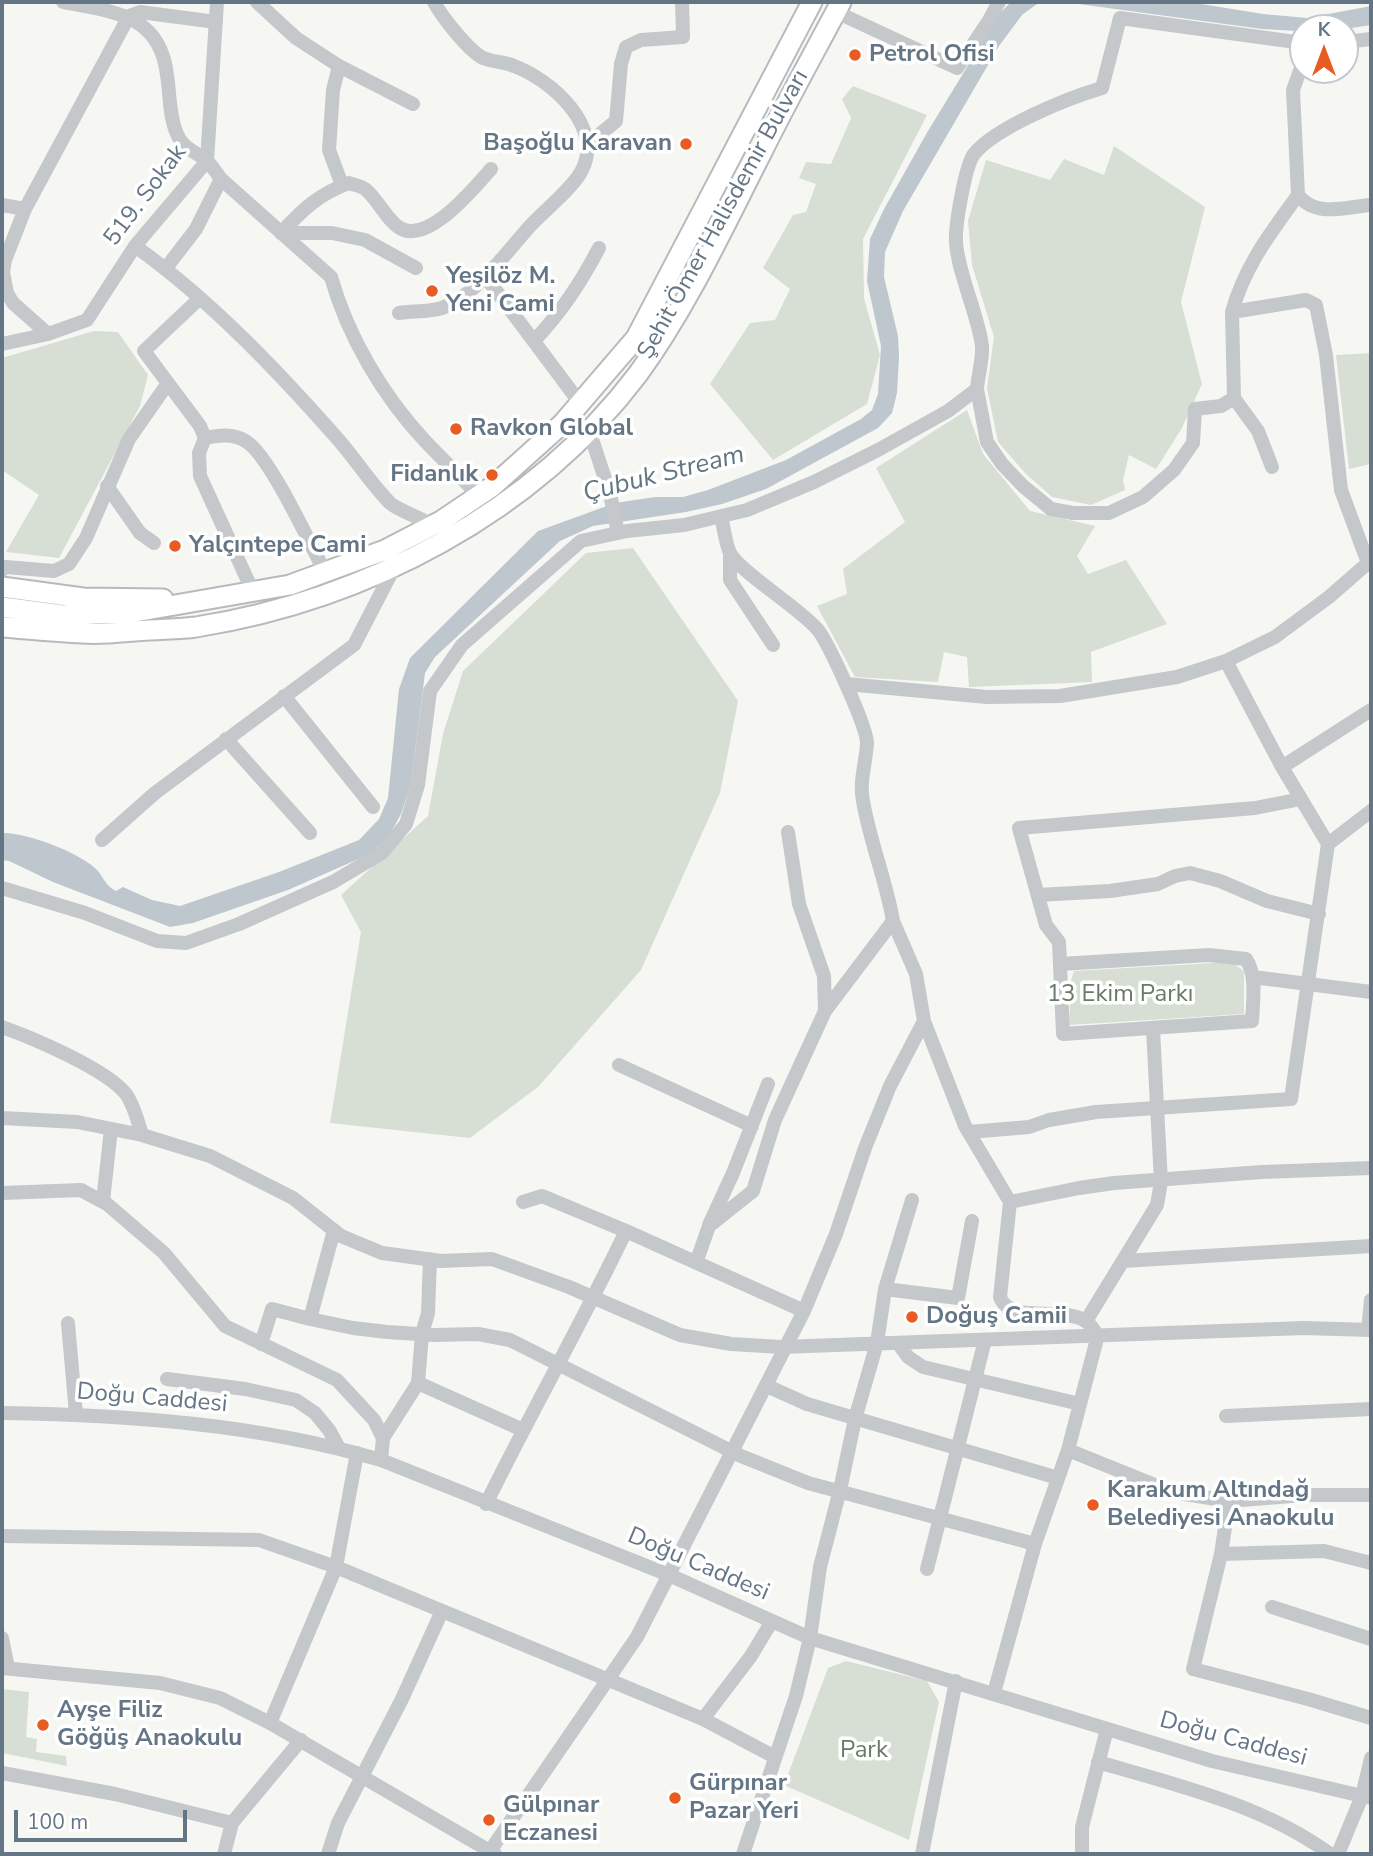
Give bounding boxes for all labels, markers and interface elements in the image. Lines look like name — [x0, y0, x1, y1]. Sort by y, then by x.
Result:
north arrow — [1289, 14, 1359, 84]
text: K — [1318, 17, 1330, 43]
place label: Petrol Ofisi — [869, 41, 995, 69]
marker: Petrol Ofisi — [847, 47, 863, 63]
street label: Şehit Ömer Halisdemir Bulvarı — [632, 65, 816, 365]
place label: Başoğlu Karavan — [483, 130, 672, 158]
marker: Başoğlu Karavan — [678, 136, 694, 152]
street label: 519. Sokak — [99, 140, 193, 252]
place label: Yeşilöz M. Yeni Cami — [446, 263, 555, 319]
marker: Yeşilöz M. Yeni Cami — [424, 283, 440, 299]
place label: Ravkon Global — [470, 415, 633, 443]
marker: Ravkon Global — [448, 421, 464, 437]
water label: Çubuk Stream — [580, 440, 748, 510]
place label: Fidanlık — [390, 461, 478, 489]
marker: Fidanlık — [484, 467, 500, 483]
place label: Yalçıntepe Cami — [189, 532, 366, 560]
marker: Yalçıntepe Cami — [167, 538, 183, 554]
park label: 13 Ekim Parkı — [1047, 981, 1193, 1009]
place label: Doğuş Camii — [926, 1303, 1067, 1331]
marker: Doğuş Camii — [904, 1309, 920, 1325]
street label: Doğu Caddesi — [75, 1378, 229, 1420]
place label: Karakum Altındağ Belediyesi Anaokulu — [1107, 1477, 1334, 1533]
marker: Karakum Altındağ Belediyesi Anaokulu — [1085, 1497, 1101, 1513]
street label: Doğu Caddesi — [623, 1522, 773, 1608]
place label: Ayşe Filiz Göğüş Anaokulu — [57, 1697, 242, 1753]
street label: Doğu Caddesi — [1156, 1707, 1310, 1773]
marker: Ayşe Filiz Göğüş Anaokulu — [35, 1717, 51, 1733]
park label: Park — [840, 1737, 888, 1765]
place label: Gürpınar Pazar Yeri — [689, 1770, 799, 1826]
marker: Gürpınar Pazar Yeri — [667, 1790, 683, 1806]
place label: Gülpınar Eczanesi — [503, 1792, 599, 1848]
scale bar — [18, 1797, 191, 1841]
text: 100 m — [27, 1808, 88, 1836]
marker: Gülpınar Eczanesi — [481, 1812, 497, 1828]

